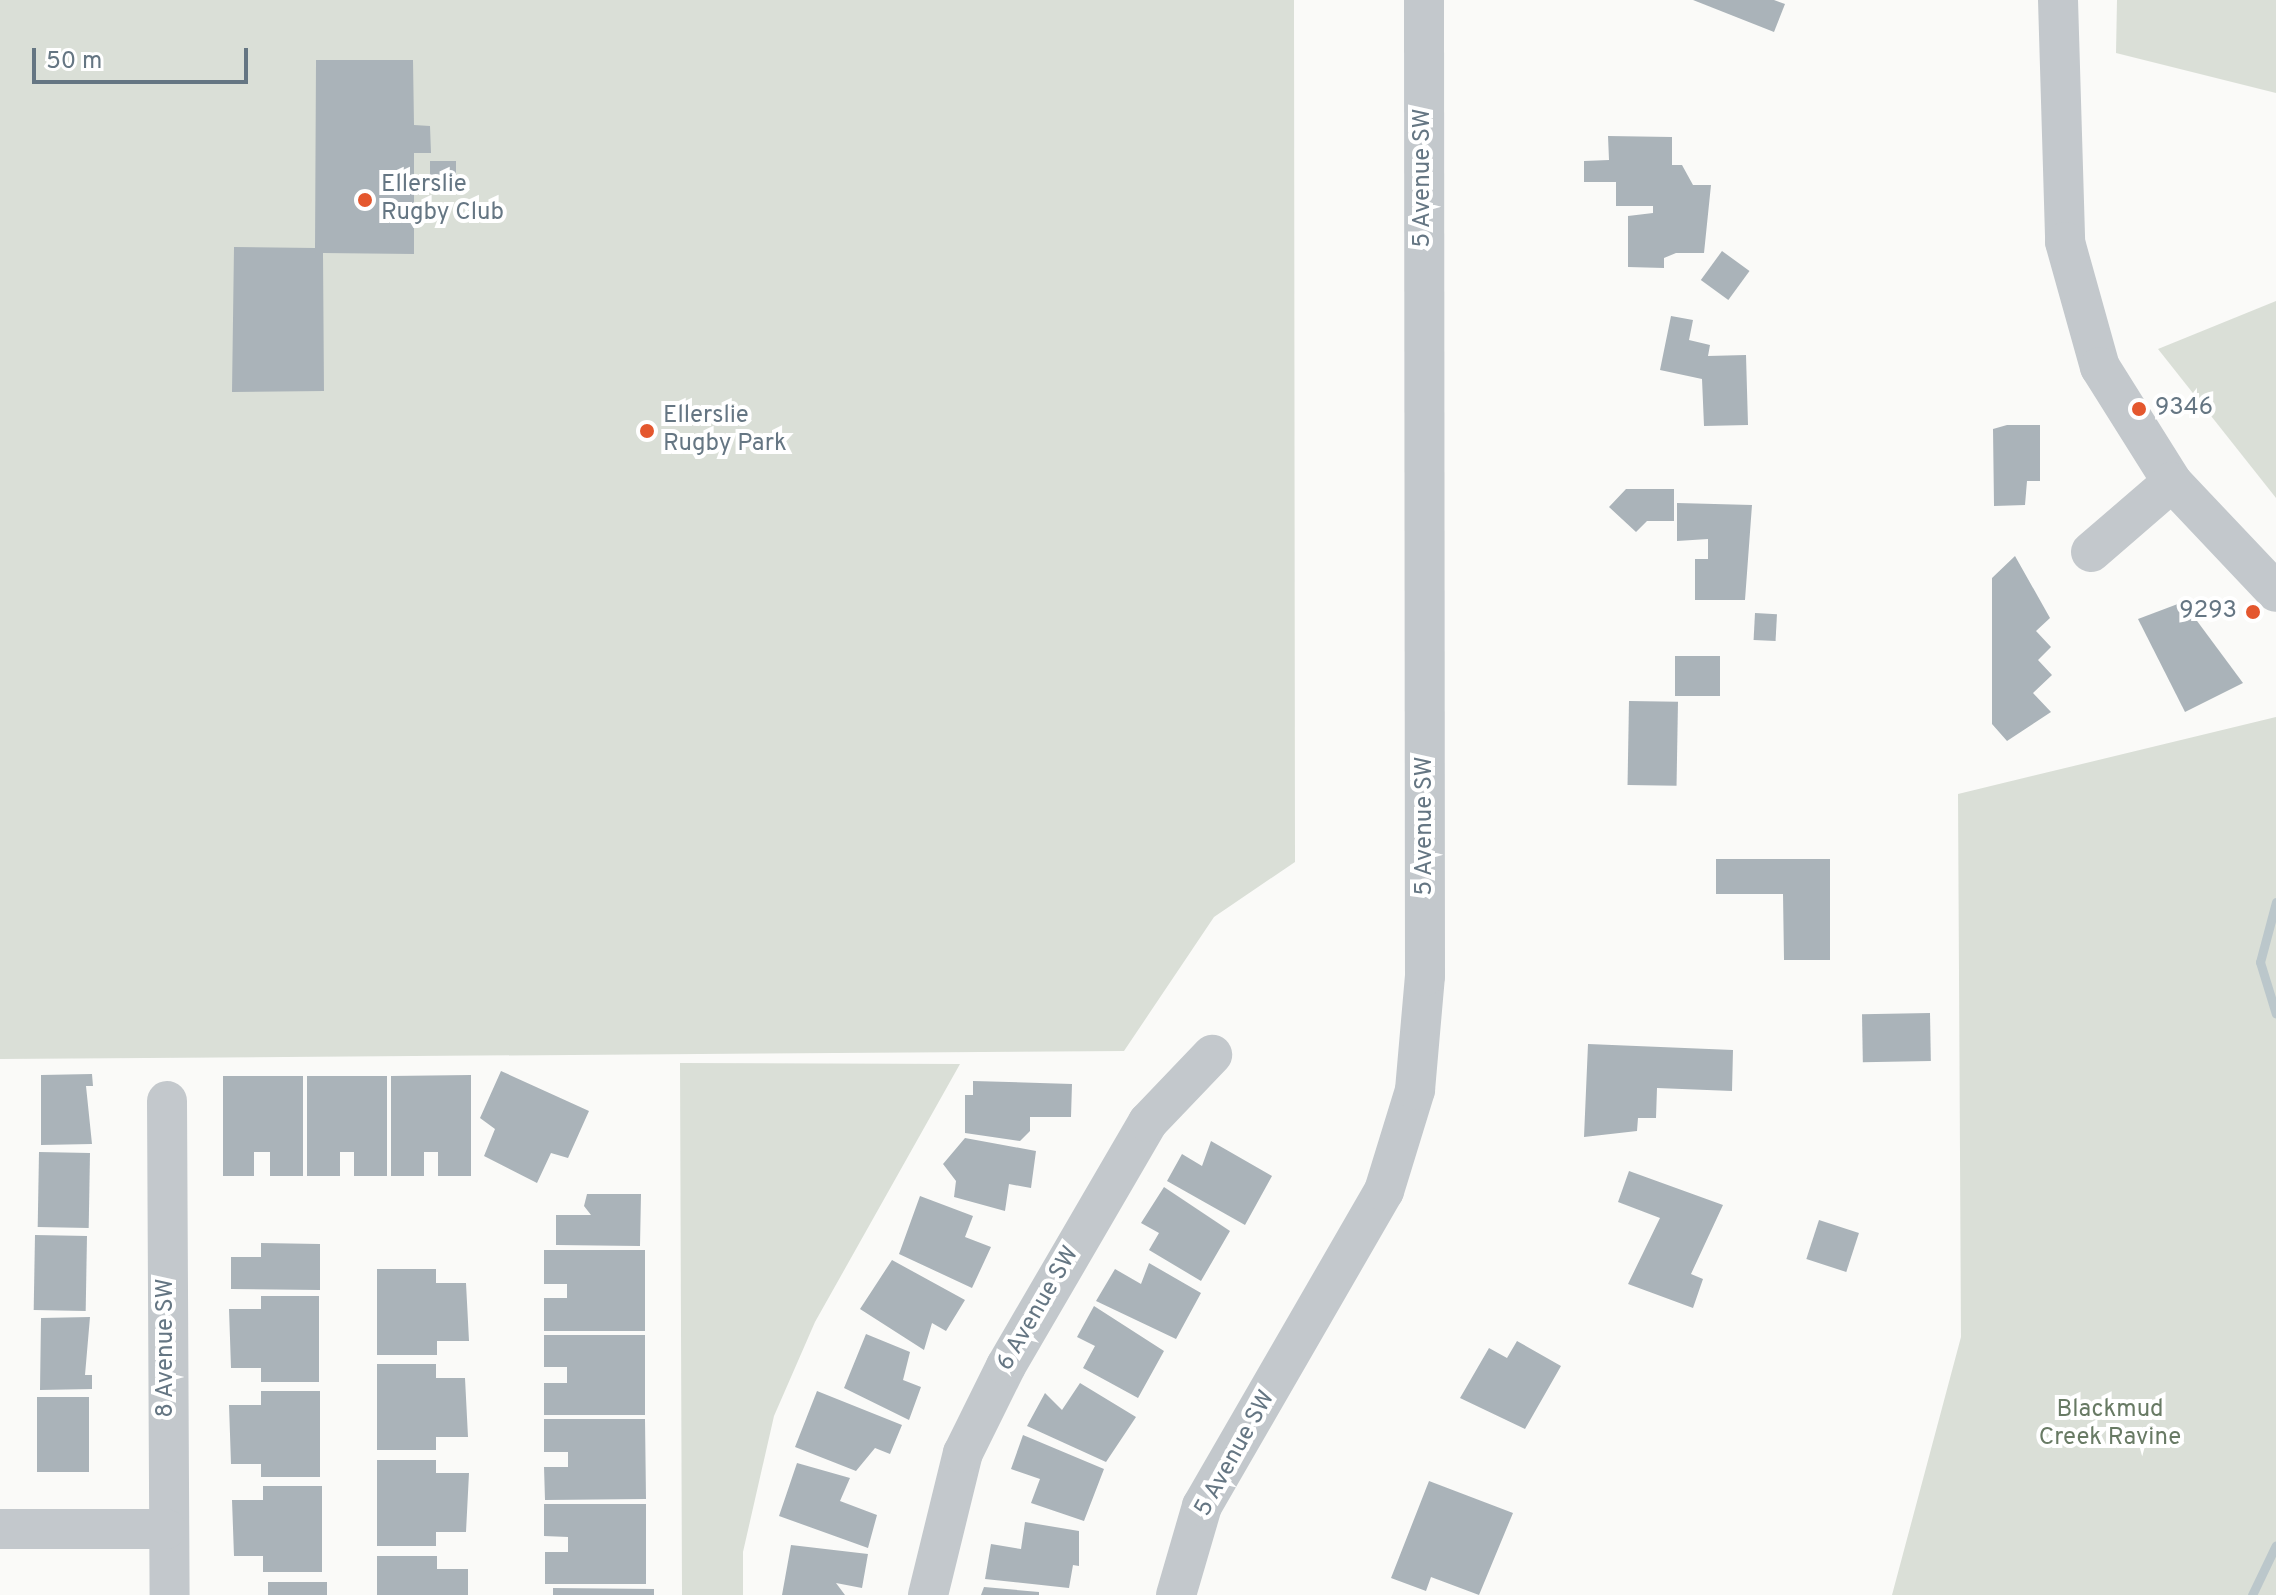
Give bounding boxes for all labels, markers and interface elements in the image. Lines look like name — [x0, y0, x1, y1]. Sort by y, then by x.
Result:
scale bar — [36, 32, 252, 82]
text: 50 m — [46, 47, 102, 77]
street label: 5 Avenue SW — [1410, 108, 1438, 248]
place label: Ellerslie Rugby Club — [381, 172, 504, 228]
marker: Ellerslie Rugby Club — [356, 191, 374, 209]
place label: 9346 — [2155, 395, 2213, 423]
marker: 9346 — [2130, 400, 2148, 418]
place label: Ellerslie Rugby Park — [663, 403, 787, 459]
marker: Ellerslie Rugby Park — [638, 422, 656, 440]
place label: 9293 — [2179, 598, 2237, 626]
marker: 9293 — [2244, 603, 2262, 621]
street label: 5 Avenue SW — [1412, 756, 1440, 896]
street label: 6 Avenue SW — [992, 1241, 1086, 1377]
street label: 8 Avenue SW — [153, 1278, 181, 1418]
street label: 5 Avenue SW — [1189, 1386, 1283, 1522]
park label: Blackmud Creek Ravine — [2039, 1397, 2181, 1453]

